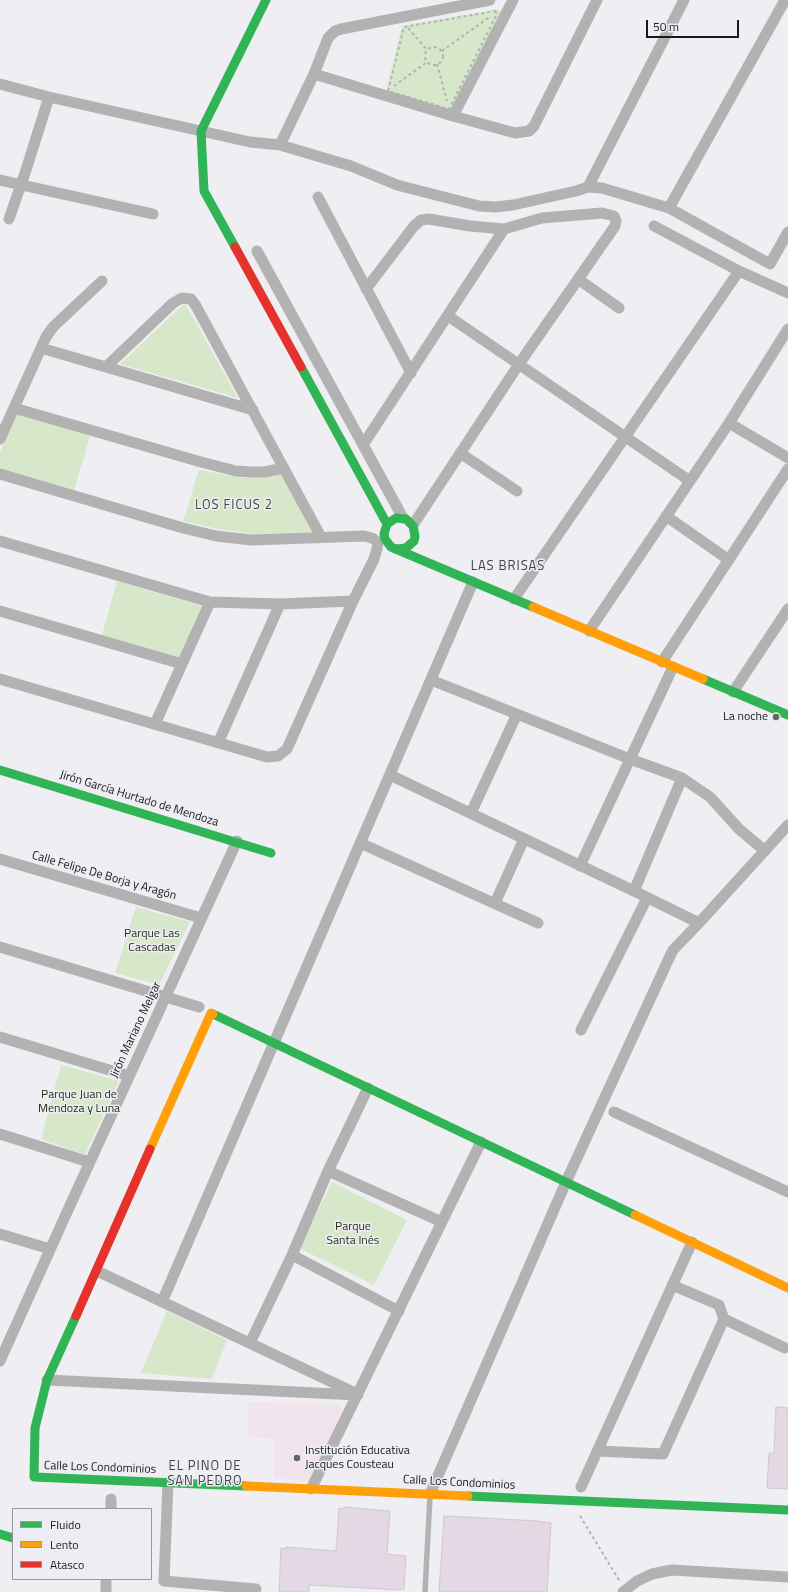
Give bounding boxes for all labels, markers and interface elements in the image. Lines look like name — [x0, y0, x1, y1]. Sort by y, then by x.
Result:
scale bar — [648, 12, 741, 38]
text: 50 m — [653, 17, 679, 36]
district label: LOS FICUS 2 — [195, 498, 273, 514]
district label: LAS BRISAS — [471, 559, 545, 575]
place label: La noche — [723, 710, 768, 724]
marker: La noche — [771, 712, 781, 722]
street label: Jirón García Hurtado de Mendoza — [58, 768, 220, 830]
street label: Calle Felipe De Borja y Aragón — [30, 848, 178, 904]
park label: Parque Las Cascadas — [124, 927, 180, 955]
street label: Jirón Mariano Melgar — [107, 979, 165, 1081]
park label: Parque Juan de Mendoza y Luna — [38, 1088, 120, 1116]
park label: Parque Santa Inés — [327, 1220, 379, 1248]
place label: Institución Educativa Jacques Cousteau — [305, 1444, 410, 1472]
marker: Institución Educativa Jacques Cousteau — [292, 1453, 302, 1463]
street label: Calle Los Condominios — [44, 1459, 156, 1477]
district label: EL PINO DE SAN PEDRO — [167, 1459, 243, 1490]
street label: Calle Los Condominios — [402, 1473, 516, 1493]
legend — [12, 1508, 152, 1580]
text: Fluido — [50, 1515, 81, 1534]
text: Lento — [50, 1535, 79, 1554]
text: Atasco — [50, 1555, 84, 1574]

